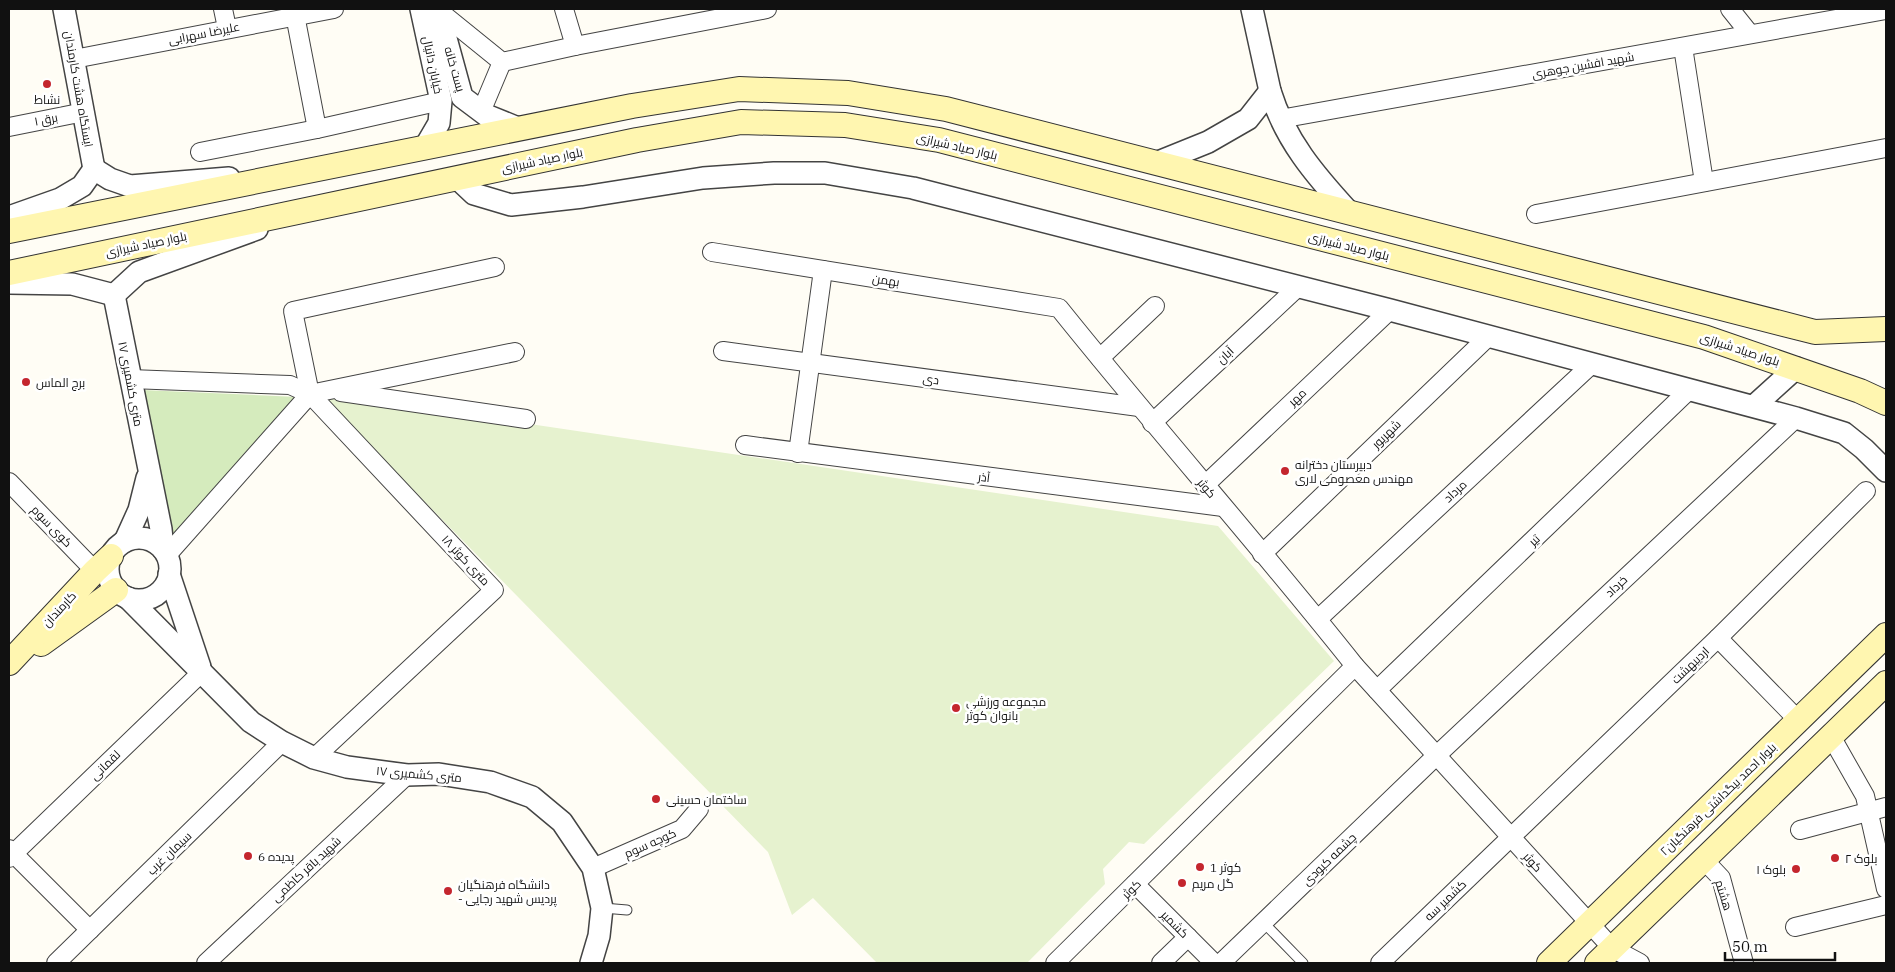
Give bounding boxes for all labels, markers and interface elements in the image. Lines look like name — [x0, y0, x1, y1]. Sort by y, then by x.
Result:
street label: علیرضا سهرابی — [167, 19, 241, 47]
street label: ایستگاه هشت کارمندان — [61, 30, 97, 148]
street label: خیابان دانیال — [420, 35, 446, 95]
street label: پست خانه — [439, 45, 469, 95]
street label: شهید افشین جوهری — [1531, 49, 1635, 81]
marker: نشاط — [41, 78, 53, 90]
place label: نشاط — [34, 92, 60, 107]
street label: برق ۱ — [33, 109, 59, 129]
street label: بلوار صیاد شیرازی — [915, 129, 999, 163]
street label: بلوار صیاد شیرازی — [500, 144, 584, 176]
street label: بلوار صیاد شیرازی — [104, 228, 188, 260]
street label: بلوار صیاد شیرازی — [1307, 229, 1391, 263]
street label: بهمن — [871, 270, 901, 290]
street label: بلوار صیاد شیرازی — [1698, 329, 1782, 369]
street label: ۱۷ متری کشمیری — [115, 340, 147, 428]
street label: آبان — [1213, 343, 1237, 367]
street label: دی — [922, 370, 940, 388]
place label: برج الماس — [36, 375, 85, 391]
marker: برج الماس — [20, 376, 32, 388]
street label: مهر — [1284, 385, 1309, 410]
street label: شهریور — [1368, 416, 1404, 452]
place label: دبیرستان دخترانه مهندس معصومی لاری — [1295, 457, 1413, 486]
marker: دبیرستان دخترانه مهندس معصومی لاری — [1279, 465, 1291, 477]
street label: آذر — [976, 469, 992, 485]
street label: کوثر — [1194, 474, 1220, 501]
street label: مرداد — [1440, 477, 1470, 505]
street label: کوی سوم — [28, 502, 76, 551]
street label: تیر — [1524, 530, 1543, 550]
street label: ۱۸ متری کوثر — [439, 532, 493, 588]
street label: خرداد — [1602, 572, 1630, 600]
street label: کارمندان — [39, 588, 79, 630]
street label: اردیبهشت — [1668, 643, 1712, 687]
place label: مجموعه ورزشی بانوان کوثر — [965, 694, 1046, 723]
marker: مجموعه ورزشی بانوان کوثر — [950, 702, 962, 714]
street label: بلوار احمد بیگداشتی فرهنگیان۲ — [1657, 740, 1779, 858]
street label: لقمانی — [87, 747, 123, 783]
street label: ۱۷ متری کشمیری — [375, 763, 463, 785]
place label: ساختمان حسینی — [666, 792, 747, 807]
marker: ساختمان حسینی — [650, 793, 662, 805]
street label: کوچه سوم — [622, 825, 679, 863]
street label: سیمان غرب — [144, 828, 194, 878]
street label: چشمه کبودی — [1299, 830, 1361, 890]
street label: شهید باقر کاظمی — [268, 833, 344, 905]
street label: کوثر — [1520, 848, 1546, 875]
place label: پدیده 6 — [258, 849, 295, 866]
marker: پدیده 6 — [242, 850, 254, 862]
place label: بلوک ۲ — [1845, 851, 1877, 866]
marker: بلوک ۲ — [1829, 852, 1841, 864]
place label: کوثر 1 — [1210, 860, 1241, 875]
marker: کوثر 1 — [1194, 861, 1206, 873]
place label: بلوک ۱ — [1756, 862, 1786, 877]
marker: بلوک ۱ — [1790, 863, 1802, 875]
street label: کوثر — [1117, 876, 1144, 903]
place label: گل مریم — [1192, 876, 1234, 892]
street label: کشمیر سه — [1421, 876, 1469, 924]
place label: دانشگاه فرهنگیان - پردیس شهید رجایی — [458, 877, 558, 908]
marker: گل مریم — [1176, 877, 1188, 889]
street label: هشتم — [1711, 878, 1736, 913]
marker: دانشگاه فرهنگیان - پردیس شهید رجایی — [442, 885, 454, 897]
street label: کشمیر — [1157, 906, 1192, 941]
scale bar — [1725, 930, 1835, 962]
text: 50 m — [1732, 937, 1768, 956]

